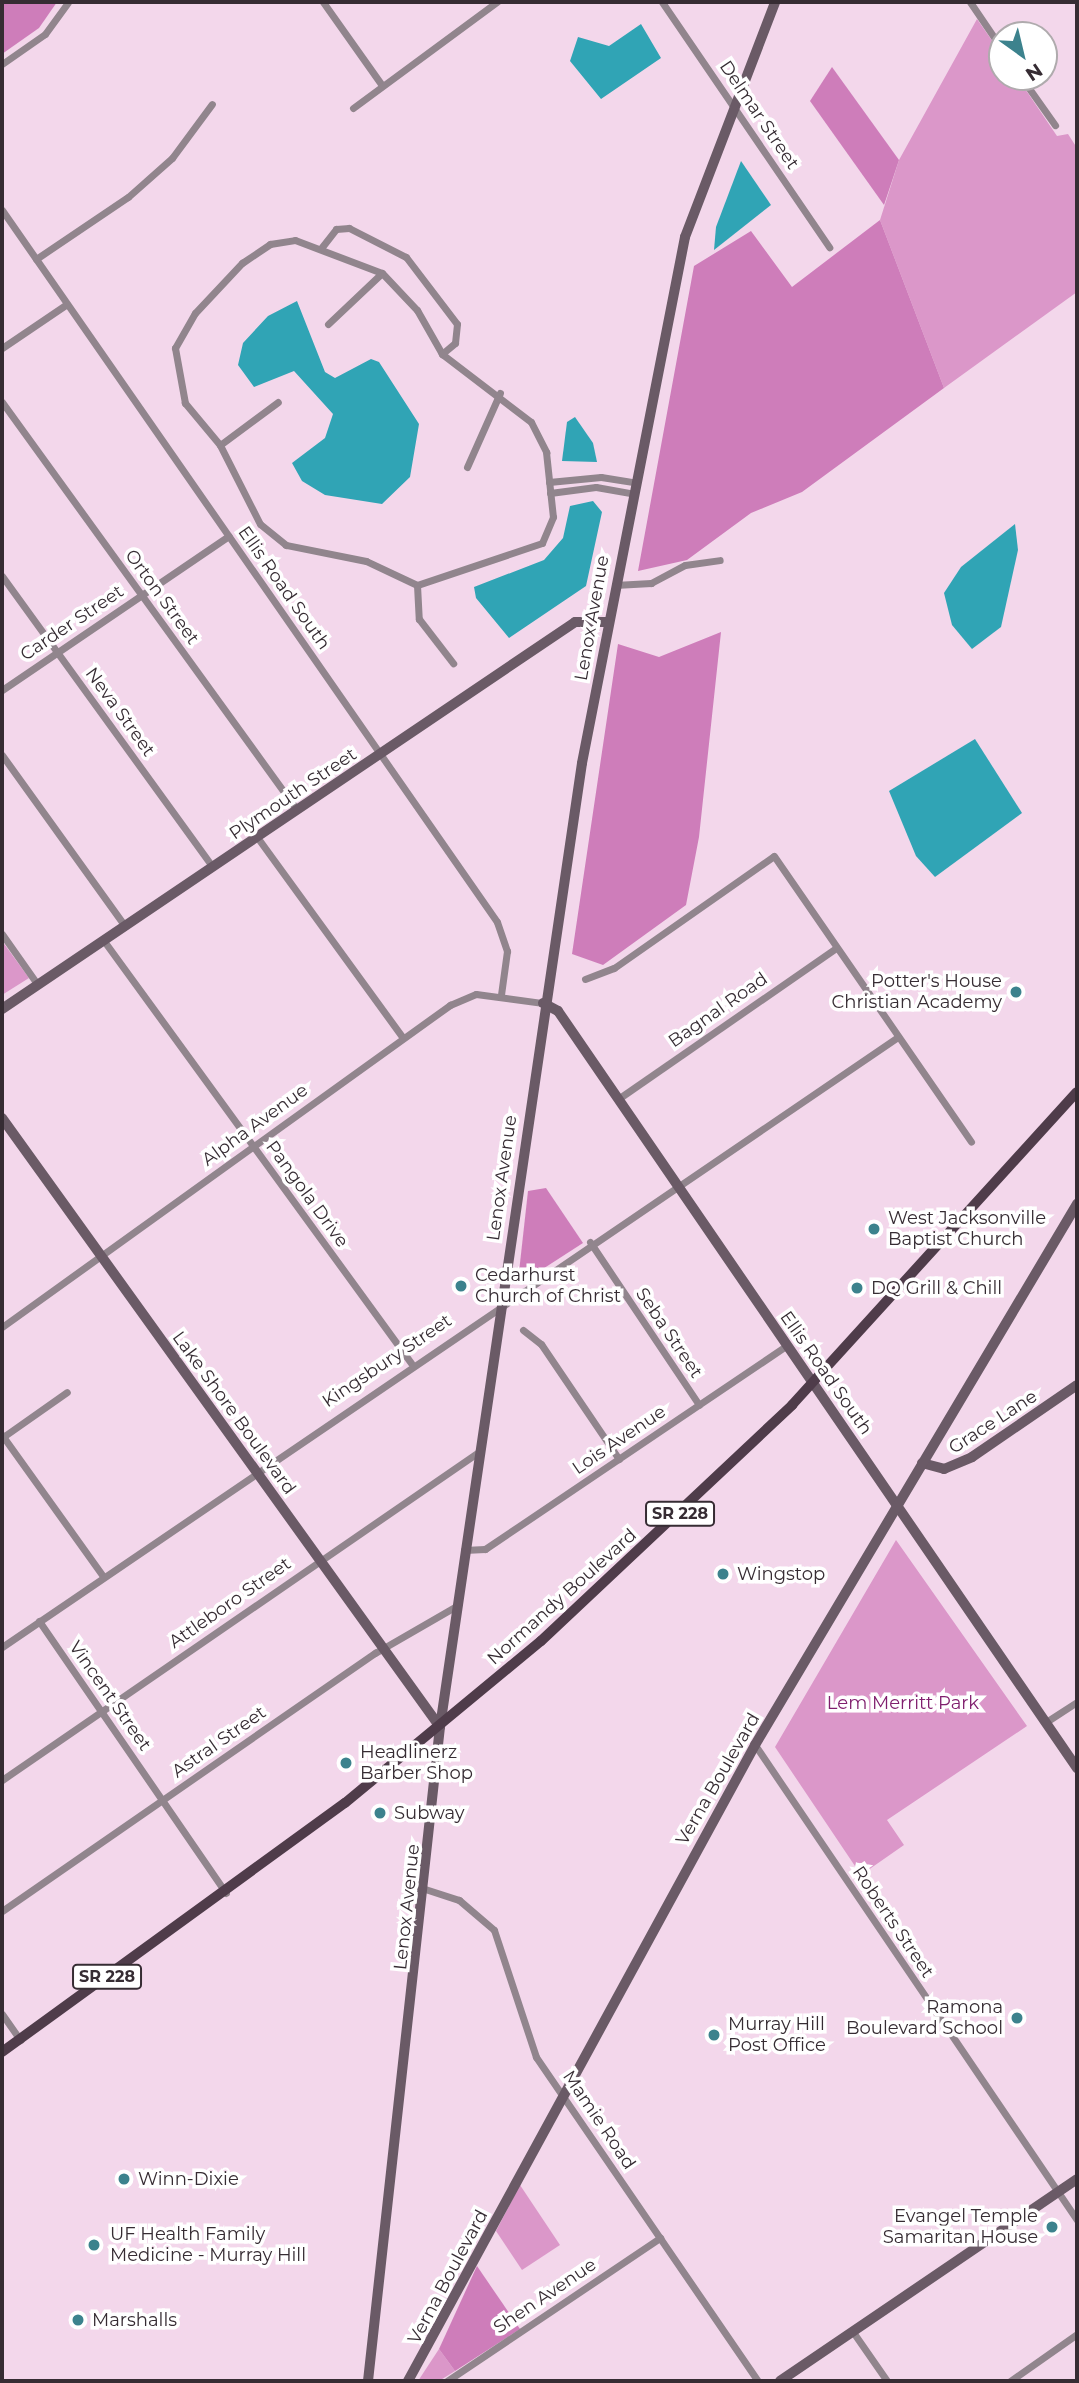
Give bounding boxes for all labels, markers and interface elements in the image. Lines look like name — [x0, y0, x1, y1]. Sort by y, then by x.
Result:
north arrow — [988, 21, 1058, 91]
street label: Delmar Street — [715, 56, 803, 174]
text: N — [1021, 58, 1047, 86]
street label: Ellis Road South — [233, 522, 335, 654]
street label: Orton Street — [120, 545, 204, 649]
street label: Lenox Avenue — [570, 554, 614, 682]
street label: Carder Street — [16, 581, 128, 665]
street label: Neva Street — [81, 663, 159, 761]
street label: Plymouth Street — [225, 744, 361, 844]
street label: Bagnal Road — [664, 968, 772, 1052]
place label: Potter's House Christian Academy — [832, 971, 1002, 1014]
marker: Potter's House Christian Academy — [1008, 984, 1024, 1000]
street label: Alpha Avenue — [198, 1079, 312, 1171]
street label: Lenox Avenue — [482, 1114, 522, 1242]
street label: Pangola Drive — [261, 1137, 353, 1251]
place label: West Jacksonville Baptist Church — [888, 1208, 1046, 1250]
marker: West Jacksonville Baptist Church — [866, 1221, 882, 1237]
place label: Cedarhurst Church of Christ — [475, 1265, 621, 1308]
place label: DQ Grill & Chill — [871, 1277, 1002, 1299]
marker: Cedarhurst Church of Christ — [453, 1278, 469, 1294]
marker: DQ Grill & Chill — [849, 1280, 865, 1296]
street label: Seba Street — [631, 1284, 707, 1382]
street label: Ellis Road South — [775, 1307, 877, 1439]
street label: Kingsbury Street — [318, 1310, 456, 1412]
street label: Lake Shore Boulevard — [168, 1327, 300, 1499]
street label: Grace Lane — [945, 1385, 1041, 1459]
street label: Lois Avenue — [568, 1401, 670, 1479]
road number: SR 228 — [645, 1502, 715, 1526]
street label: Normandy Boulevard — [483, 1524, 641, 1670]
street label: Attleboro Street — [165, 1553, 295, 1653]
place label: Wingstop — [737, 1563, 825, 1585]
marker: Wingstop — [715, 1566, 731, 1582]
street label: Vincent Street — [64, 1637, 156, 1755]
park label: Lem Merritt Park — [827, 1692, 979, 1714]
street label: Astral Street — [168, 1702, 270, 1782]
street label: Verna Boulevard — [671, 1709, 765, 1849]
place label: Headlinerz Barber Shop — [360, 1742, 473, 1784]
marker: Headlinerz Barber Shop — [338, 1755, 354, 1771]
place label: Subway — [394, 1802, 465, 1824]
marker: Subway — [372, 1805, 388, 1821]
street label: Lenox Avenue — [390, 1843, 424, 1971]
street label: Roberts Street — [848, 1862, 938, 1982]
road number: SR 228 — [72, 1965, 142, 1990]
place label: Ramona Boulevard School — [846, 1997, 1003, 2039]
marker: Ramona Boulevard School — [1009, 2010, 1025, 2026]
place label: Murray Hill Post Office — [728, 2014, 826, 2056]
marker: Murray Hill Post Office — [706, 2027, 722, 2043]
street label: Mamie Road — [558, 2067, 640, 2173]
place label: Winn-Dixie — [138, 2168, 239, 2190]
marker: Winn-Dixie — [116, 2171, 132, 2187]
street label: Verna Boulevard — [404, 2206, 492, 2348]
place label: Evangel Temple Samaritan House — [883, 2206, 1038, 2248]
marker: Evangel Temple Samaritan House — [1044, 2219, 1060, 2235]
place label: UF Health Family Medicine - Murray Hill — [110, 2224, 306, 2266]
marker: UF Health Family Medicine - Murray Hill — [84, 2235, 104, 2255]
street label: Shen Avenue — [490, 2254, 600, 2338]
place label: Marshalls — [92, 2309, 177, 2331]
marker: Marshalls — [70, 2312, 86, 2328]

